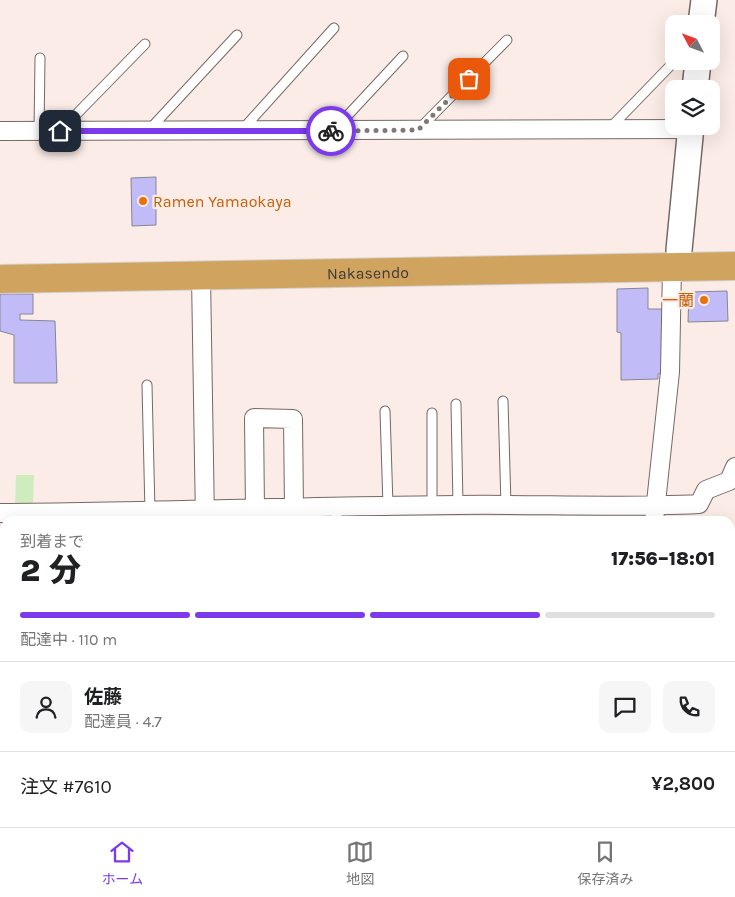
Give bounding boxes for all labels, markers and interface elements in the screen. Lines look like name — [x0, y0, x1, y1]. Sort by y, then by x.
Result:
north arrow — [665, 15, 720, 70]
map controls — [665, 15, 720, 135]
pin — [448, 58, 490, 100]
icon: bag — [455, 65, 483, 93]
button: layers — [665, 80, 720, 135]
courier — [306, 106, 356, 156]
pin — [39, 110, 81, 152]
icon: home — [46, 117, 74, 145]
icon: bike — [317, 117, 345, 145]
place label: Ramen Yamaokaya — [153, 192, 291, 211]
marker: Ramen Yamaokaya — [137, 195, 149, 207]
street label: Nakasendo — [327, 262, 409, 283]
place label: 一蘭 — [662, 291, 694, 310]
marker: 一蘭 — [698, 294, 710, 306]
text: 到着まで — [20, 532, 84, 551]
text: 17:56–18:01 — [611, 548, 715, 570]
text: 2 分 — [20, 552, 81, 589]
text: 配達中 · 110 m — [20, 630, 117, 649]
button: person — [20, 681, 72, 733]
button: chat — [599, 681, 651, 733]
button: phone — [663, 681, 715, 733]
text: 佐藤 — [84, 686, 122, 708]
text: 配達員 · 4.7 — [84, 712, 162, 731]
text: ¥2,800 — [651, 773, 715, 795]
text: 注文 #7610 — [20, 776, 112, 798]
tab: ホーム — [102, 838, 143, 888]
tab: 地図 — [346, 838, 374, 888]
tab: 保存済み — [577, 838, 633, 888]

